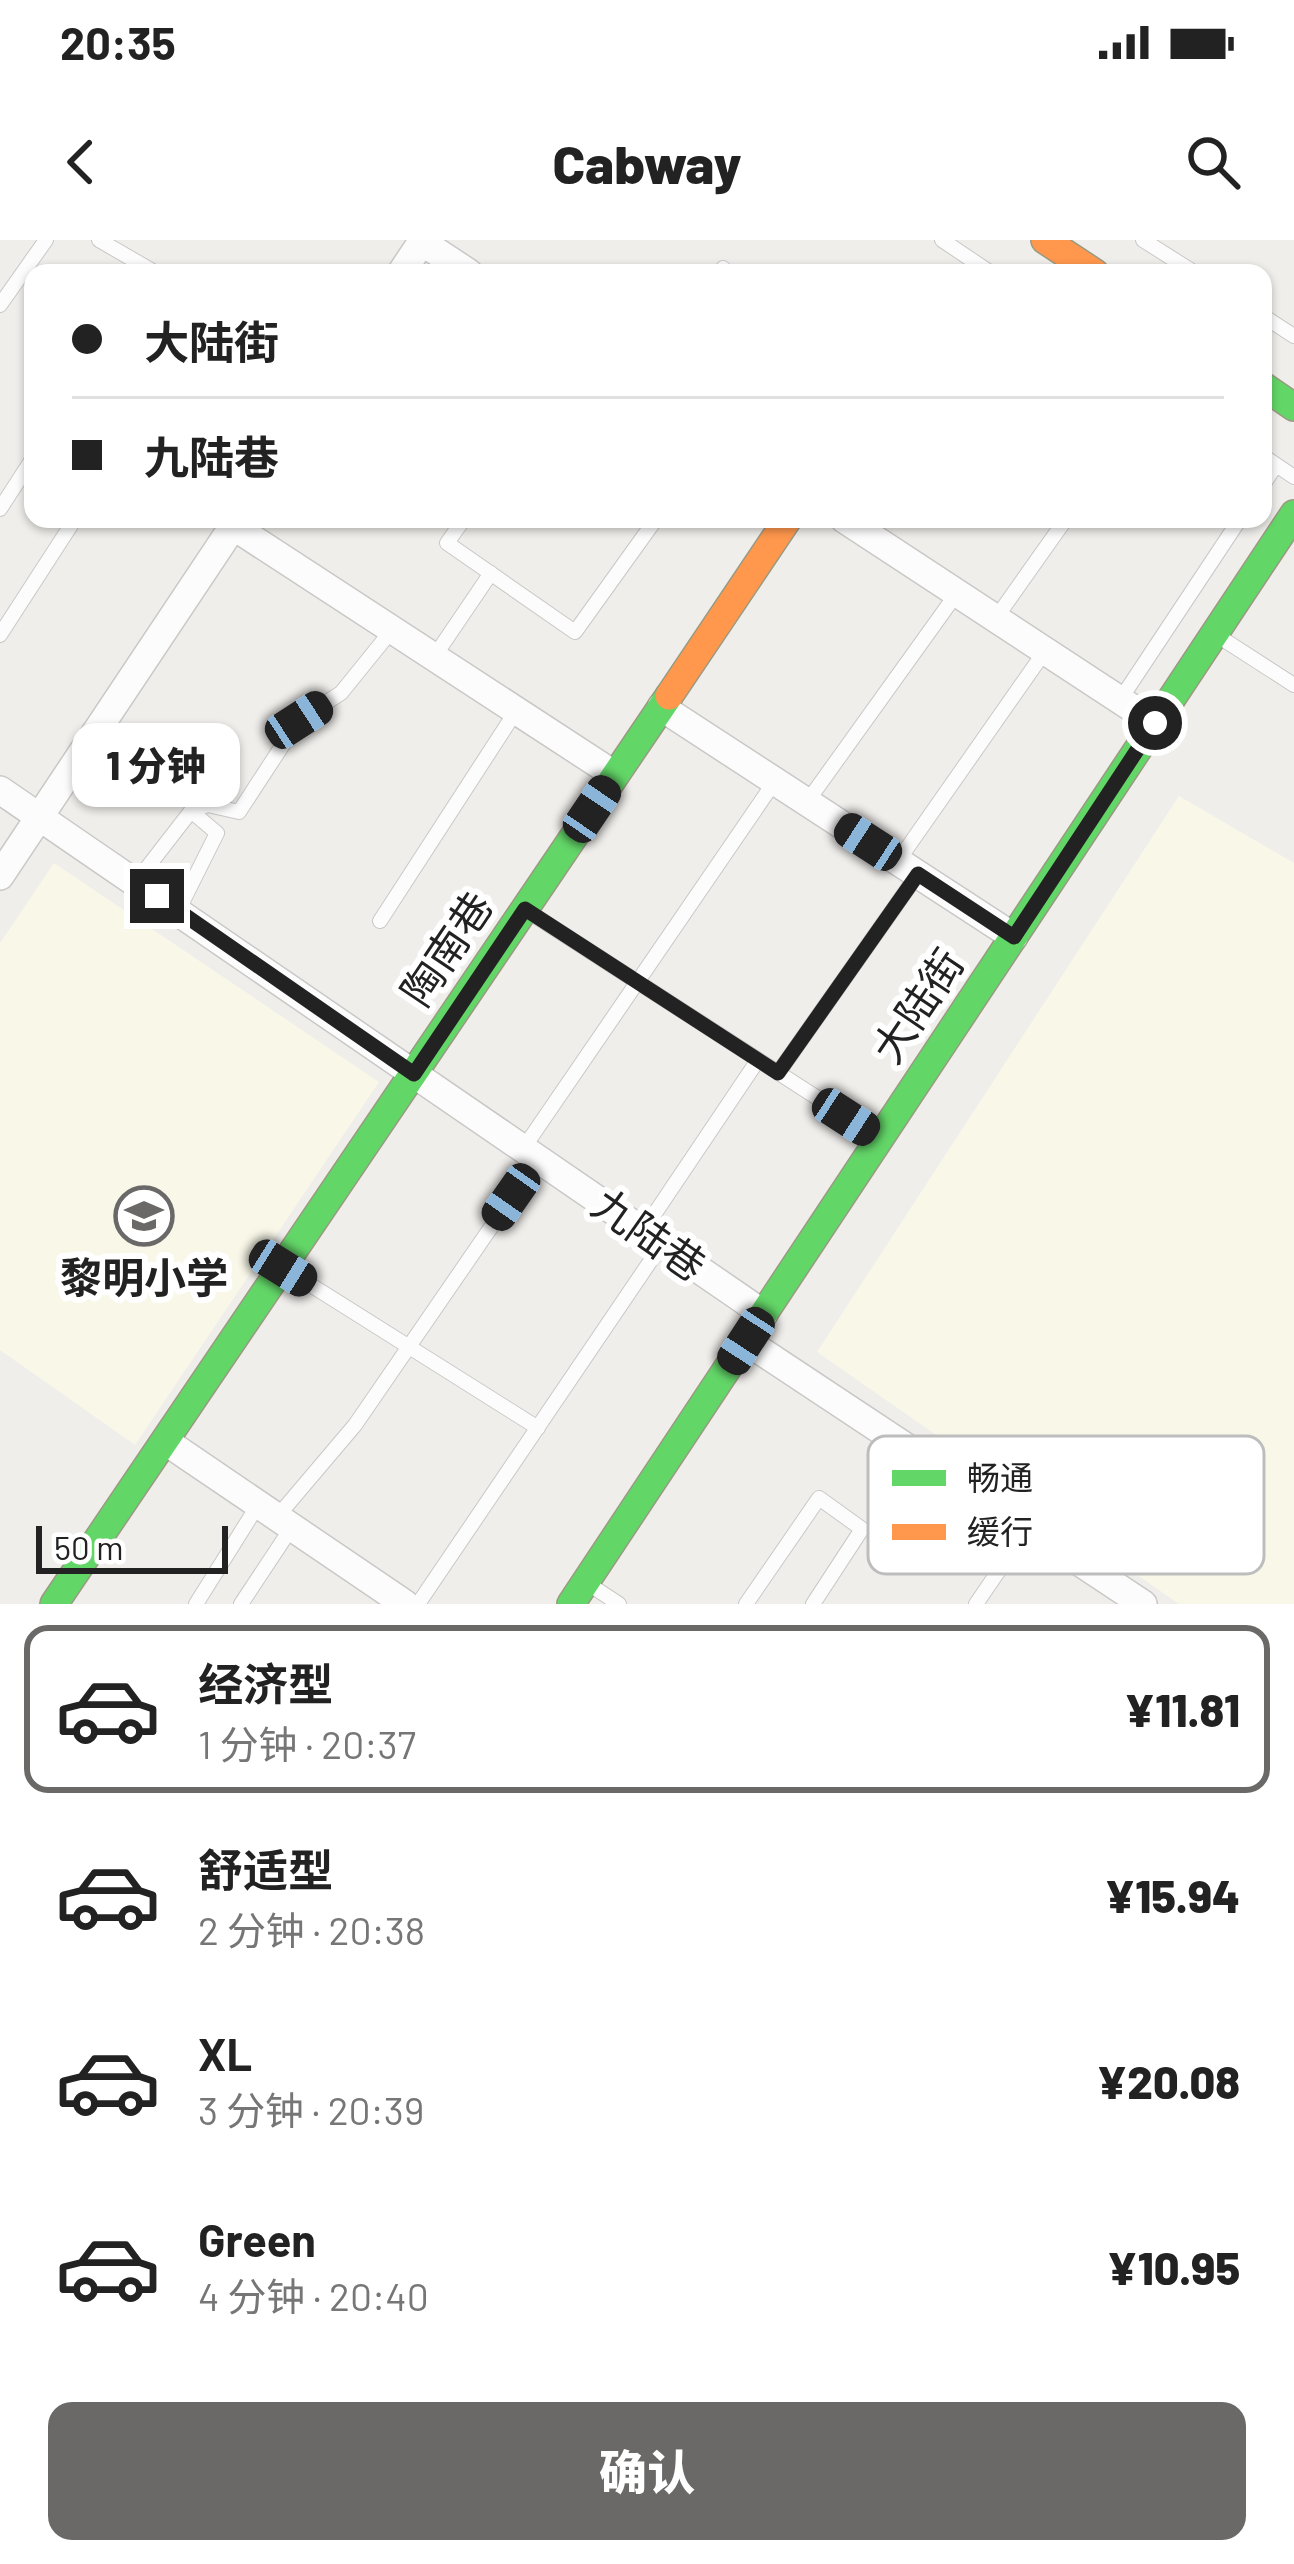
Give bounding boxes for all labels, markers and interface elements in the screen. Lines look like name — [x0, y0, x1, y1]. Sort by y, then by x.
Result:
text: 20:35 — [60, 15, 176, 69]
icon: back — [48, 129, 114, 195]
icon: search — [1180, 129, 1246, 195]
text: Cabway — [553, 130, 742, 195]
text: 大陆街 — [144, 314, 279, 368]
text: 九陆巷 — [144, 429, 279, 483]
car — [259, 685, 339, 755]
route start — [1128, 696, 1182, 750]
callout: 1 分钟 — [73, 722, 241, 806]
text: 1 分钟 — [106, 741, 206, 788]
car — [557, 769, 627, 849]
car — [828, 807, 908, 877]
route end — [130, 869, 184, 923]
street label: 陶南巷 — [389, 882, 501, 1014]
street label: 大陆街 — [860, 939, 972, 1071]
car — [806, 1082, 886, 1152]
car — [476, 1157, 546, 1237]
street label: 九陆巷 — [584, 1177, 716, 1290]
school or university icon: 黎明小学 — [113, 1185, 175, 1247]
car — [243, 1234, 323, 1302]
place label: 黎明小学 — [60, 1251, 228, 1301]
car — [711, 1301, 781, 1381]
legend — [868, 1436, 1264, 1574]
text: 畅通 — [967, 1457, 1033, 1497]
text: 缓行 — [967, 1511, 1033, 1551]
scale bar — [36, 1520, 228, 1573]
text: 50 m — [54, 1527, 124, 1567]
icon: car — [54, 1655, 162, 1763]
text: 经济型 — [198, 1656, 333, 1710]
text: ¥11.81 — [1124, 1682, 1240, 1736]
text: 1 分钟 · 20:37 — [198, 1720, 416, 1767]
icon: car — [54, 1841, 162, 1949]
text: 舒适型 — [198, 1842, 333, 1896]
text: ¥15.94 — [1104, 1868, 1240, 1922]
text: 2 分钟 · 20:38 — [198, 1906, 425, 1953]
text: XL — [198, 2026, 252, 2080]
icon: car — [54, 2027, 162, 2135]
text: ¥20.08 — [1097, 2054, 1240, 2108]
text: 3 分钟 · 20:39 — [198, 2086, 424, 2133]
text: Green — [198, 2212, 316, 2266]
icon: car — [54, 2213, 162, 2321]
text: ¥10.95 — [1107, 2240, 1240, 2294]
text: 4 分钟 · 20:40 — [198, 2272, 429, 2319]
button: 确认 — [48, 2402, 1246, 2540]

